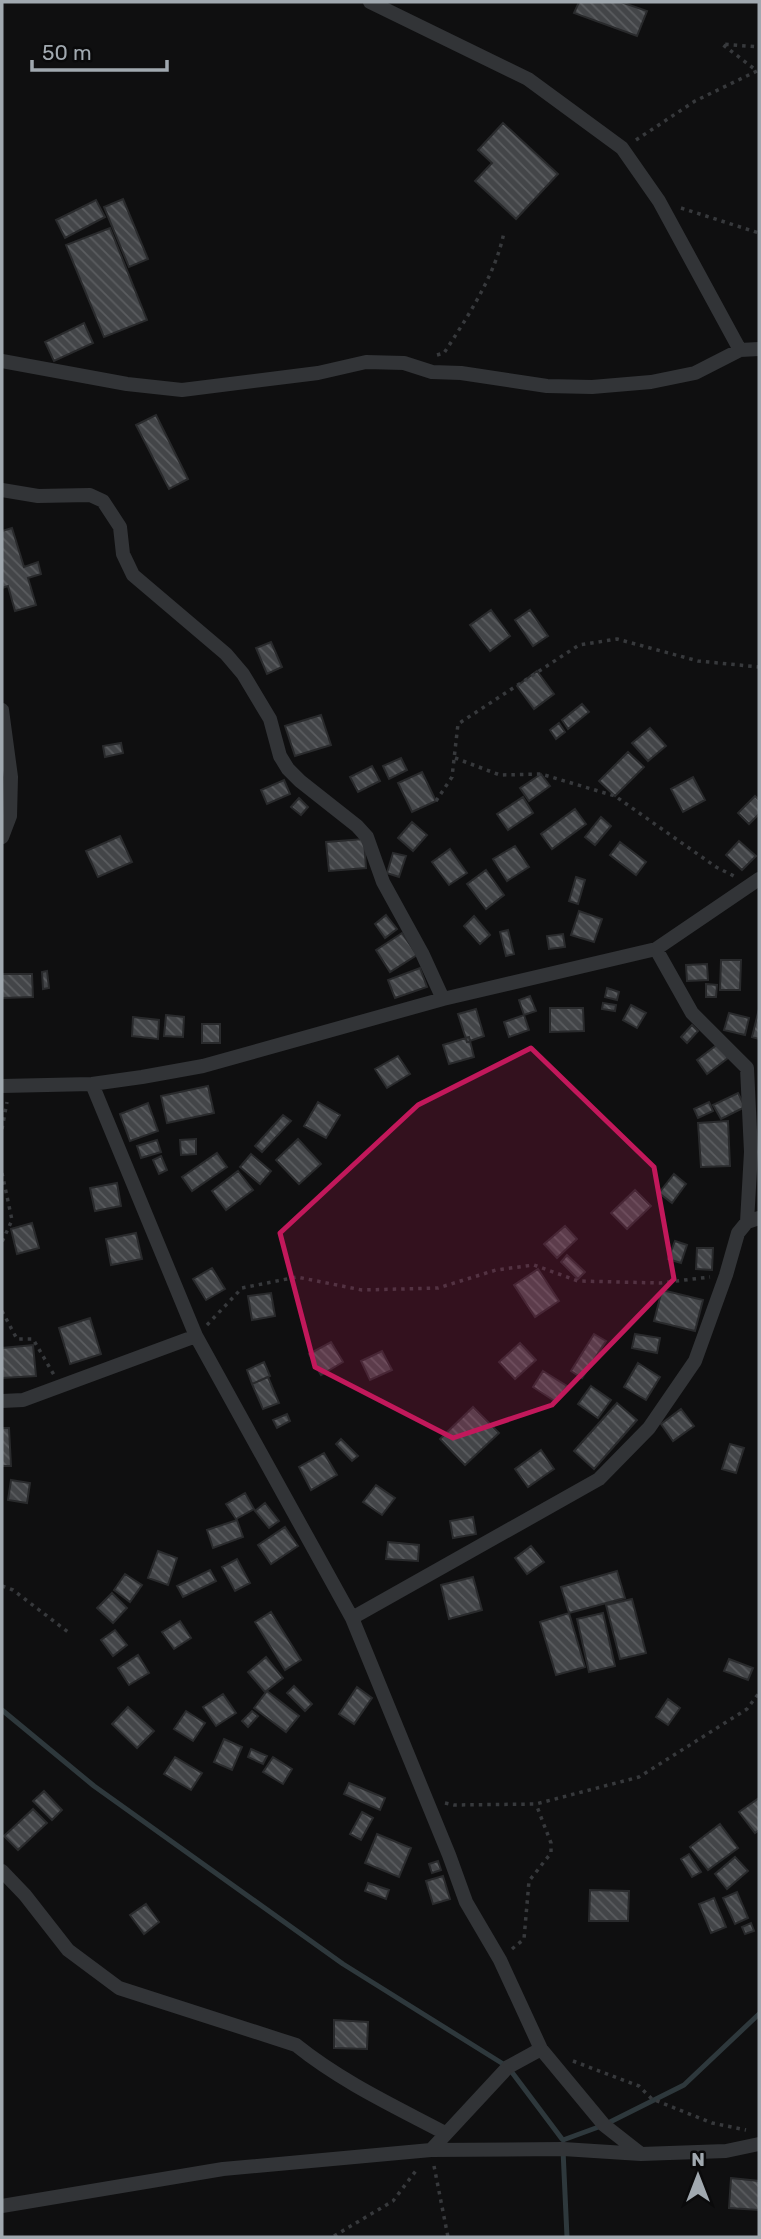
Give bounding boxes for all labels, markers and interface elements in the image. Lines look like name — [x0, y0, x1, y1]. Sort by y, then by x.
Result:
scale bar — [32, 28, 166, 72]
text: 50 m — [42, 40, 92, 65]
north arrow — [663, 2141, 733, 2211]
text: N — [691, 2148, 705, 2171]

